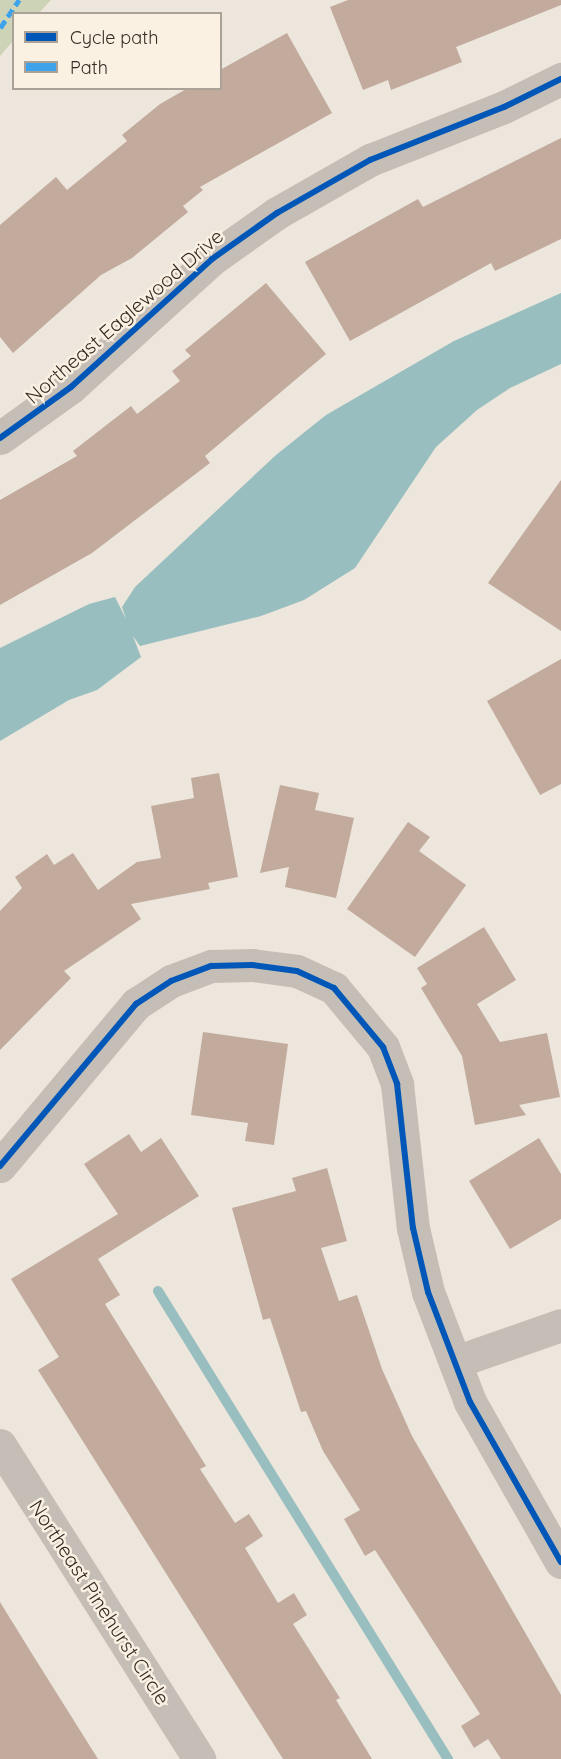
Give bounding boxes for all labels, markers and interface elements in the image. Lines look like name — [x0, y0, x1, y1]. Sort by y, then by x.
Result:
legend — [12, 12, 222, 90]
text: Cycle path — [70, 26, 158, 49]
text: Path — [70, 56, 108, 79]
street label: Northeast Eaglewood Drive — [20, 224, 228, 408]
street label: Northeast Pinehurst Circle — [25, 1495, 175, 1709]

